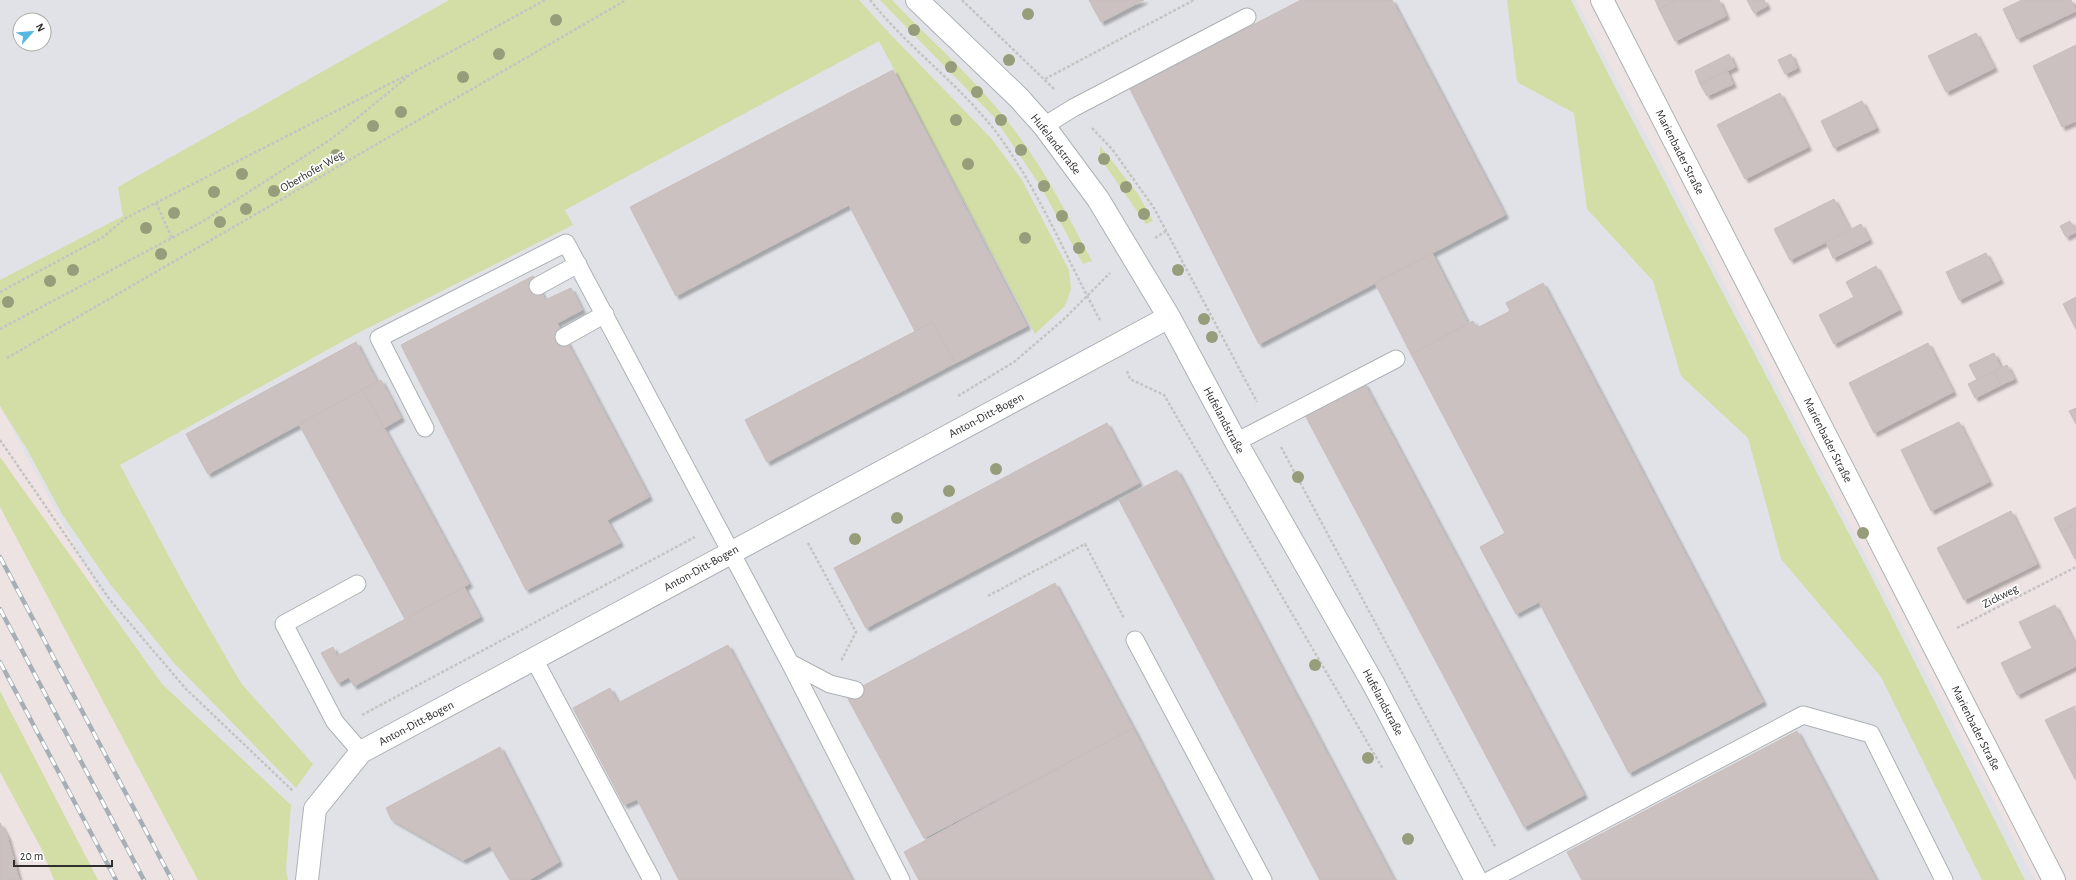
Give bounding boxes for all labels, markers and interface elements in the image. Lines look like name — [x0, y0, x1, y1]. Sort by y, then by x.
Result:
north arrow — [12, 12, 52, 52]
text: N — [34, 22, 47, 34]
street label: Marienbader Straße — [1653, 108, 1707, 196]
street label: Hufelandstraße — [1029, 111, 1083, 177]
street label: Oberhofer Weg — [278, 148, 346, 194]
street label: Hufelandstraße — [1201, 385, 1247, 455]
street label: Anton-Ditt-Bogen — [946, 390, 1026, 440]
street label: Marienbader Straße — [1801, 396, 1855, 484]
street label: Anton-Ditt-Bogen — [662, 543, 740, 593]
street label: Zickweg — [1980, 582, 2020, 610]
street label: Hufelandstraße — [1360, 667, 1406, 737]
street label: Marienbader Straße — [1949, 684, 2003, 772]
street label: Anton-Ditt-Bogen — [376, 698, 456, 748]
scale bar — [14, 842, 112, 868]
text: 20 m — [20, 850, 43, 862]

